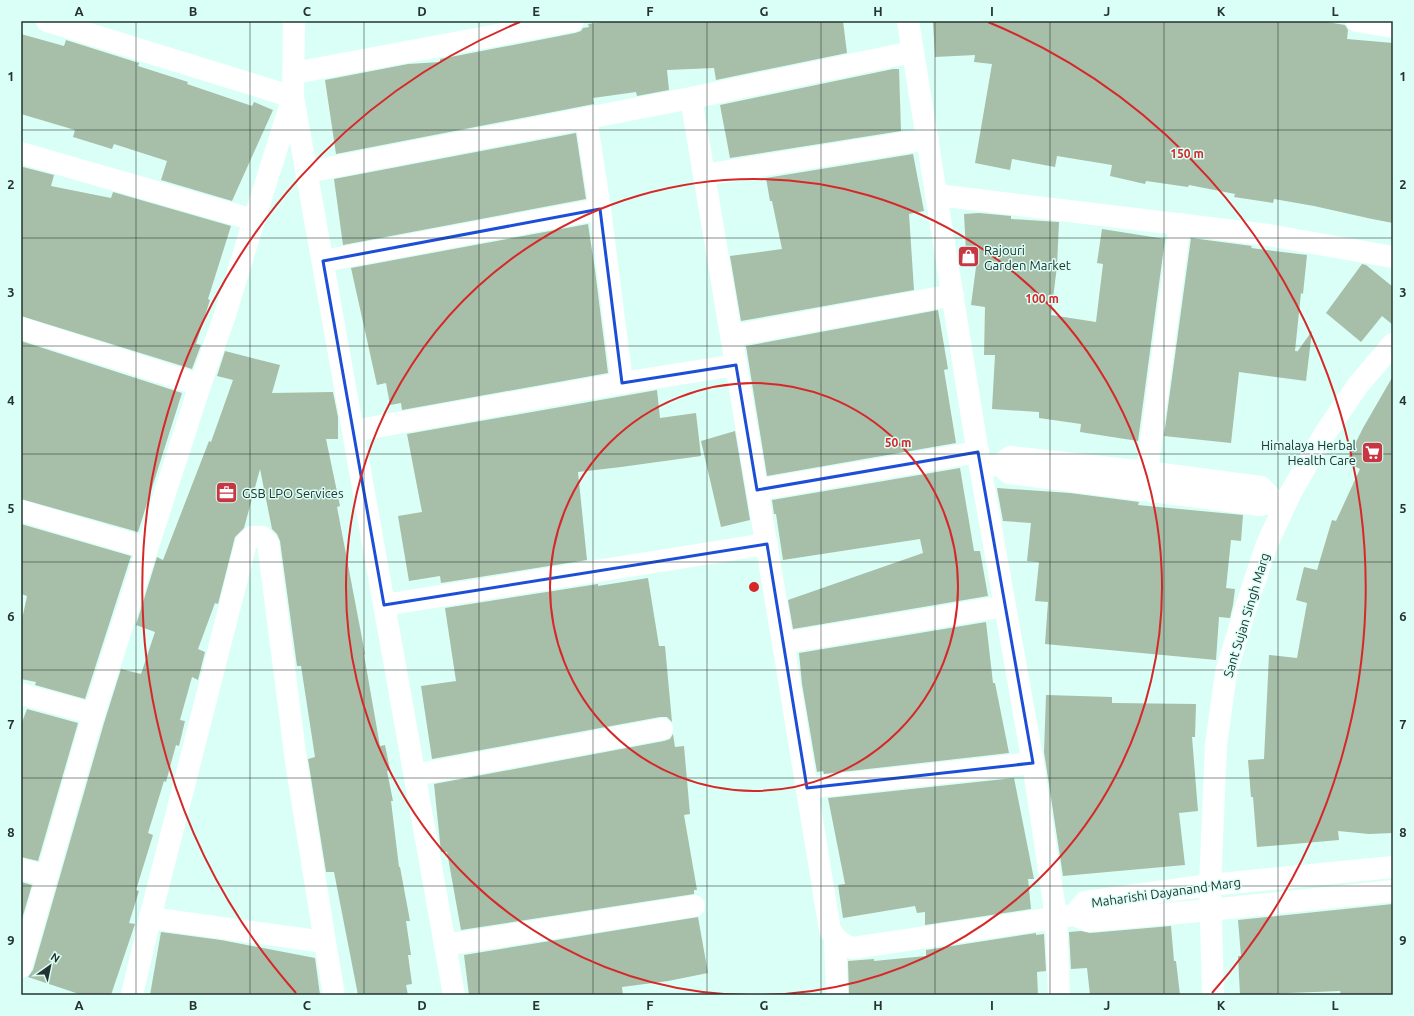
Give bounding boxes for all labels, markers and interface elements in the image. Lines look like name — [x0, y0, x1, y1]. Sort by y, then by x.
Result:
text: A — [74, 4, 84, 18]
text: B — [189, 4, 198, 18]
text: C — [303, 4, 312, 18]
text: D — [417, 4, 427, 18]
text: E — [532, 4, 540, 18]
text: F — [646, 4, 654, 18]
text: G — [760, 4, 769, 18]
text: H — [873, 4, 883, 18]
text: I — [990, 4, 994, 18]
text: J — [1104, 4, 1110, 18]
text: K — [1217, 4, 1226, 18]
text: L — [1331, 4, 1339, 18]
text: 1 — [7, 69, 15, 83]
text: 1 — [1399, 69, 1407, 83]
text: 150 m — [1170, 147, 1204, 160]
text: 2 — [7, 177, 15, 191]
text: 2 — [1399, 177, 1407, 191]
place label: Rajouri Garden Market — [984, 243, 1071, 272]
shop icon: Rajouri Garden Market — [956, 244, 982, 270]
text: 3 — [7, 285, 15, 299]
text: 3 — [1399, 285, 1407, 299]
text: 100 m — [1025, 292, 1059, 305]
text: 4 — [7, 393, 15, 407]
text: 4 — [1399, 393, 1407, 407]
text: 50 m — [885, 436, 911, 449]
place label: Himalaya Herbal Health Care — [1261, 438, 1357, 467]
supermarket icon: Himalaya Herbal Health Care — [1359, 439, 1385, 465]
office icon: GSB LPO Services — [213, 480, 239, 506]
place label: GSB LPO Services — [242, 486, 344, 500]
text: 5 — [7, 501, 15, 515]
text: 5 — [1399, 501, 1407, 515]
street label: Sant Sujan Singh Marg — [1220, 551, 1272, 679]
centre of rings — [747, 580, 761, 594]
text: 6 — [7, 609, 15, 623]
text: 6 — [1399, 609, 1407, 623]
text: 7 — [7, 717, 15, 731]
text: 7 — [1399, 717, 1407, 731]
text: 8 — [7, 825, 15, 839]
text: 8 — [1399, 825, 1407, 839]
street label: Maharishi Dayanand Marg — [1090, 875, 1242, 909]
text: 9 — [7, 933, 15, 947]
text: 9 — [1399, 933, 1407, 947]
north arrow — [30, 946, 70, 986]
text: N — [49, 950, 62, 965]
text: A — [74, 998, 84, 1012]
text: B — [189, 998, 198, 1012]
text: C — [303, 998, 312, 1012]
text: D — [417, 998, 427, 1012]
text: E — [532, 998, 540, 1012]
text: F — [646, 998, 654, 1012]
text: G — [760, 998, 769, 1012]
text: H — [873, 998, 883, 1012]
text: I — [990, 998, 994, 1012]
text: J — [1104, 998, 1110, 1012]
text: K — [1217, 998, 1226, 1012]
text: L — [1331, 998, 1339, 1012]

